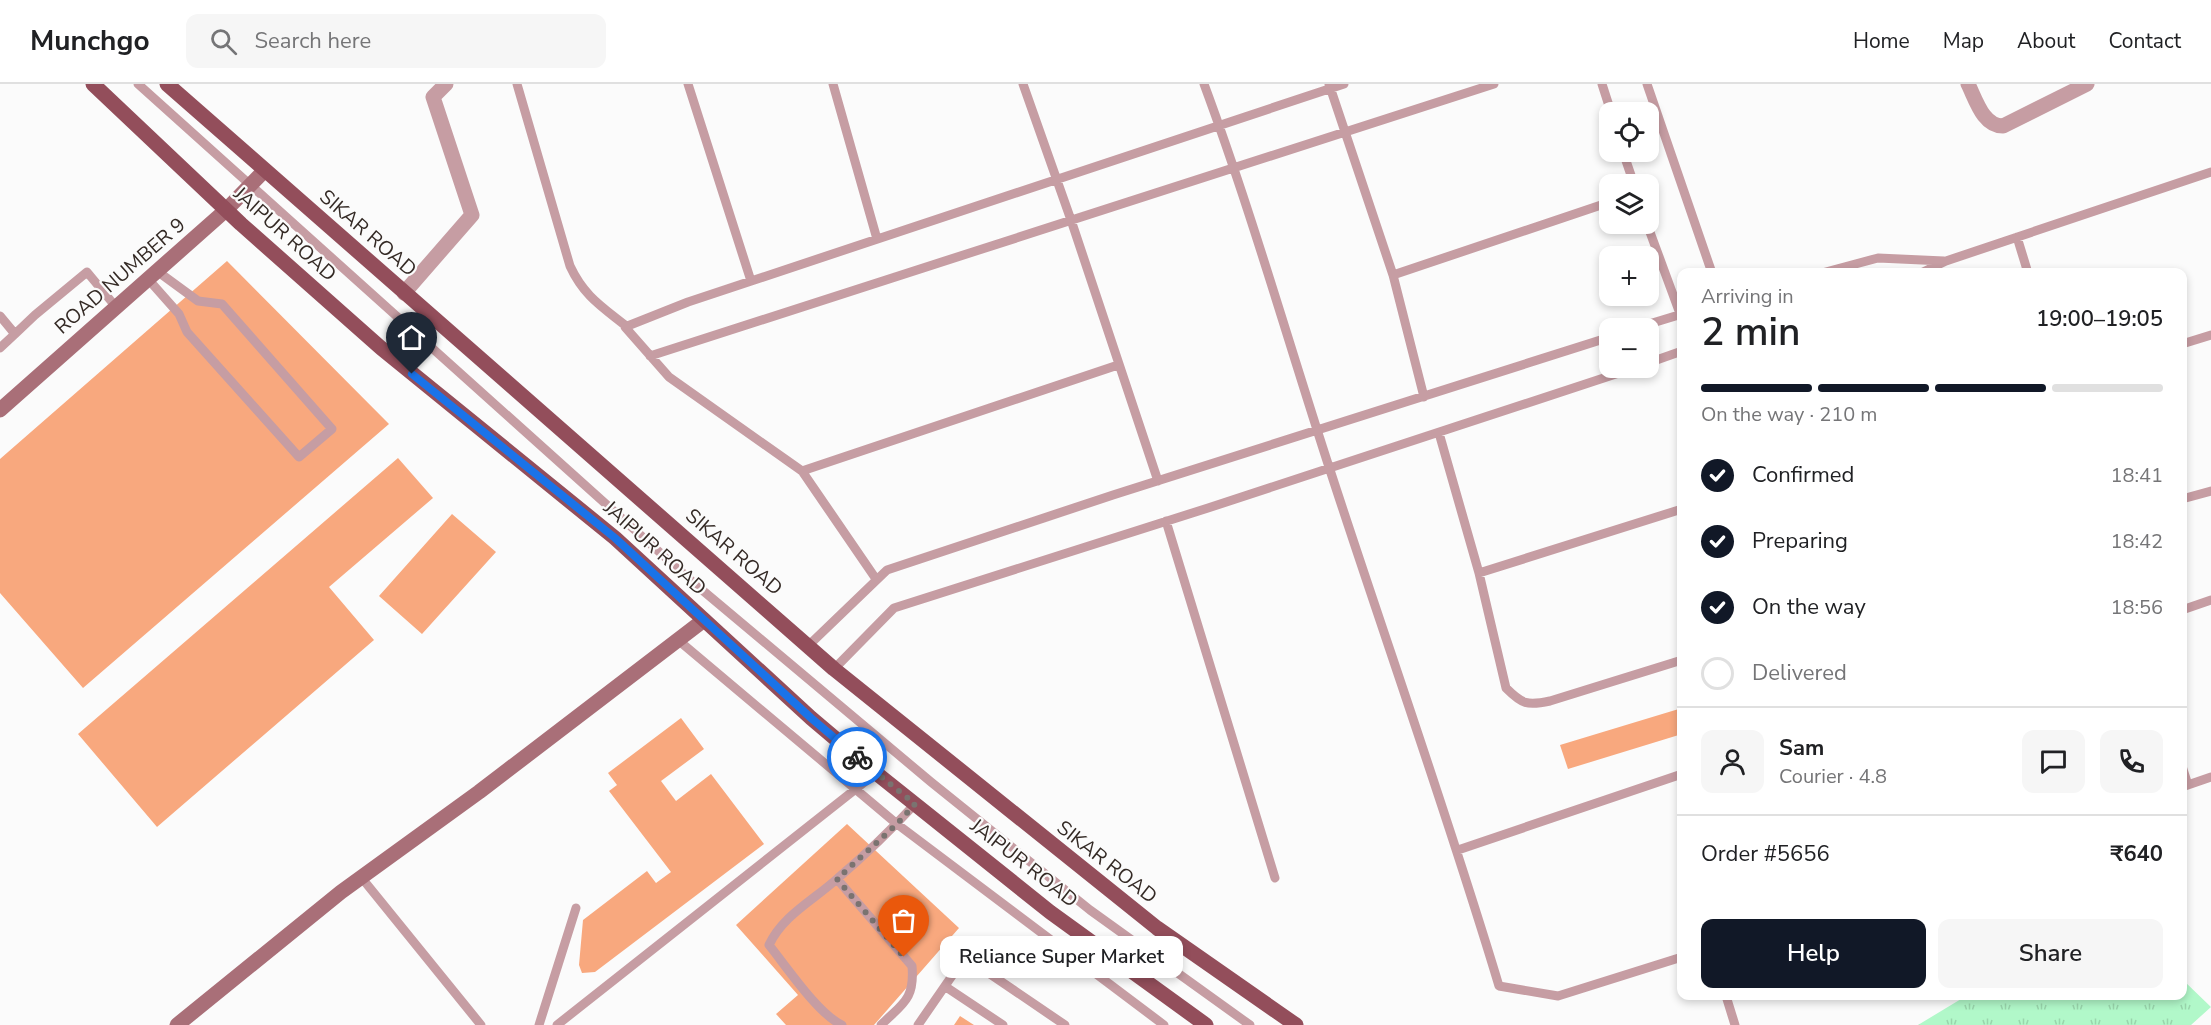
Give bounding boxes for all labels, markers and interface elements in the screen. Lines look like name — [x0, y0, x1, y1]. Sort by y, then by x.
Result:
search box — [186, 14, 606, 68]
text: Munchgo — [30, 22, 150, 60]
icon: search — [207, 25, 240, 58]
text: Search here — [255, 26, 371, 56]
text: Home — [1853, 27, 1910, 55]
text: Map — [1943, 27, 1984, 55]
text: About — [2017, 27, 2075, 55]
text: Contact — [2108, 27, 2181, 55]
map controls — [1599, 102, 1659, 378]
button: locate — [1599, 102, 1659, 162]
button: layers — [1599, 174, 1659, 234]
street label: JAIPUR ROAD — [227, 180, 342, 287]
street label: SIKAR ROAD — [314, 183, 422, 283]
street label: ROAD NUMBER 9 — [49, 212, 191, 340]
button: + — [1599, 246, 1659, 306]
text: Arriving in — [1701, 283, 1794, 310]
text: 19:00–19:05 — [2036, 304, 2163, 334]
text: 2 min — [1701, 306, 1800, 359]
pin — [386, 312, 437, 374]
button: − — [1599, 318, 1659, 378]
icon: home — [395, 321, 428, 354]
text: On the way · 210 m — [1701, 401, 1877, 428]
icon: check — [1701, 459, 1734, 492]
text: Confirmed — [1752, 460, 1854, 490]
text: 18:41 — [2110, 462, 2163, 489]
street label: JAIPUR ROAD — [597, 494, 712, 601]
street label: SIKAR ROAD — [680, 502, 788, 602]
icon: check — [1701, 525, 1734, 558]
text: Preparing — [1752, 526, 1848, 556]
text: 18:42 — [2110, 528, 2163, 555]
icon: check — [1701, 591, 1734, 624]
text: On the way — [1752, 592, 1866, 622]
text: 18:56 — [2110, 594, 2163, 621]
text: Delivered — [1752, 658, 1847, 688]
courier — [827, 727, 887, 787]
button: person — [1701, 730, 1764, 793]
button: chat — [2022, 730, 2085, 793]
button: phone — [2100, 730, 2163, 793]
text: Sam — [1779, 733, 1824, 763]
icon: bike — [841, 741, 874, 774]
text: Courier · 4.8 — [1779, 763, 1887, 790]
street label: JAIPUR ROAD — [964, 812, 1083, 914]
street label: SIKAR ROAD — [1051, 814, 1163, 910]
text: Order #5656 — [1701, 839, 1830, 869]
text: ₹640 — [2110, 839, 2163, 869]
pin — [878, 895, 929, 957]
icon: bag — [887, 904, 920, 937]
button: Help — [1701, 919, 1926, 988]
button: Share — [1938, 919, 2163, 988]
callout: Reliance Super Market — [940, 936, 1183, 978]
text: Reliance Super Market — [959, 943, 1164, 970]

